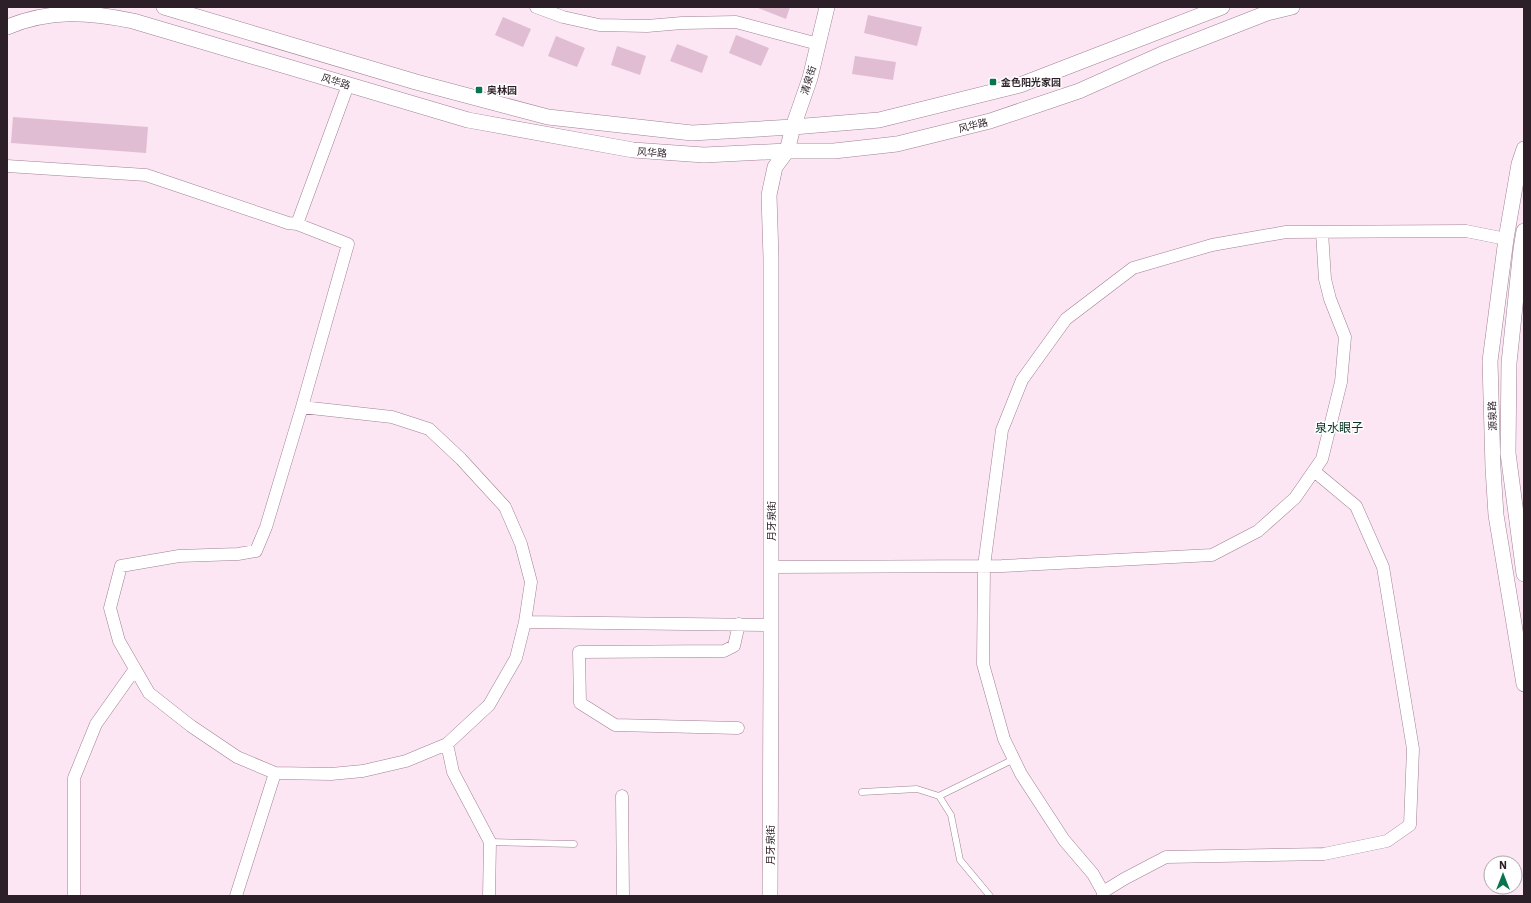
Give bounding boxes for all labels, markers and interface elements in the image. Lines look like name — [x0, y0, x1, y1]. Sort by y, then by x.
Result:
street label: 清泉街 — [798, 64, 819, 96]
street label: 风华路 — [320, 71, 352, 92]
place label: 金色阳光家园 — [1000, 76, 1061, 89]
marker: 金色阳光家园 — [988, 77, 998, 87]
place label: 奥林园 — [487, 84, 517, 97]
marker: 奥林园 — [474, 85, 484, 95]
street label: 风华路 — [957, 116, 989, 135]
street label: 风华路 — [637, 145, 667, 160]
street label: 源泉路 — [1485, 401, 1500, 431]
district label: 泉水眼子 — [1315, 420, 1363, 435]
street label: 月牙泉街 — [765, 501, 778, 541]
street label: 月牙泉街 — [764, 825, 777, 865]
north arrow — [1483, 855, 1523, 895]
text: N — [1499, 858, 1507, 872]

